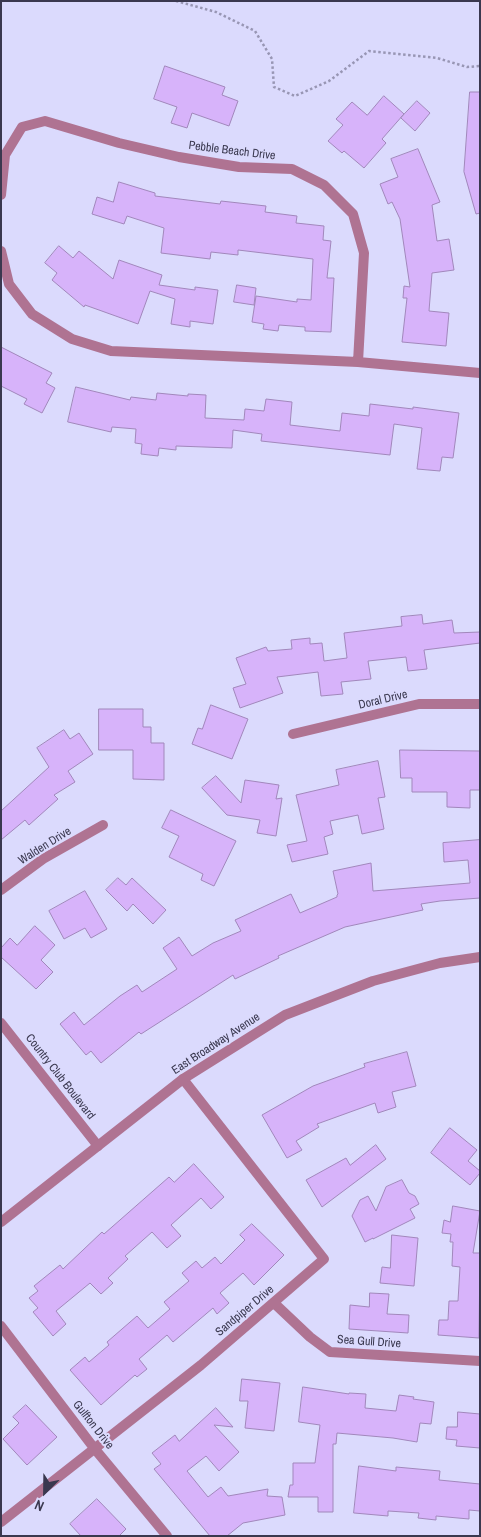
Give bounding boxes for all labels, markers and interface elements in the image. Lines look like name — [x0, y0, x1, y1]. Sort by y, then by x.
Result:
street label: Pebble Beach Drive — [188, 139, 276, 163]
street label: Doral Drive — [357, 687, 409, 713]
street label: Walden Drive — [16, 824, 74, 868]
street label: East Broadway Avenue — [169, 1010, 263, 1078]
street label: Country Club Boulevard — [22, 1031, 98, 1123]
street label: Sandpiper Drive — [213, 1282, 277, 1340]
street label: Sea Gull Drive — [337, 1333, 401, 1351]
street label: Gulfton Drive — [69, 1398, 117, 1452]
north arrow — [20, 1467, 70, 1517]
text: N — [32, 1496, 46, 1516]

